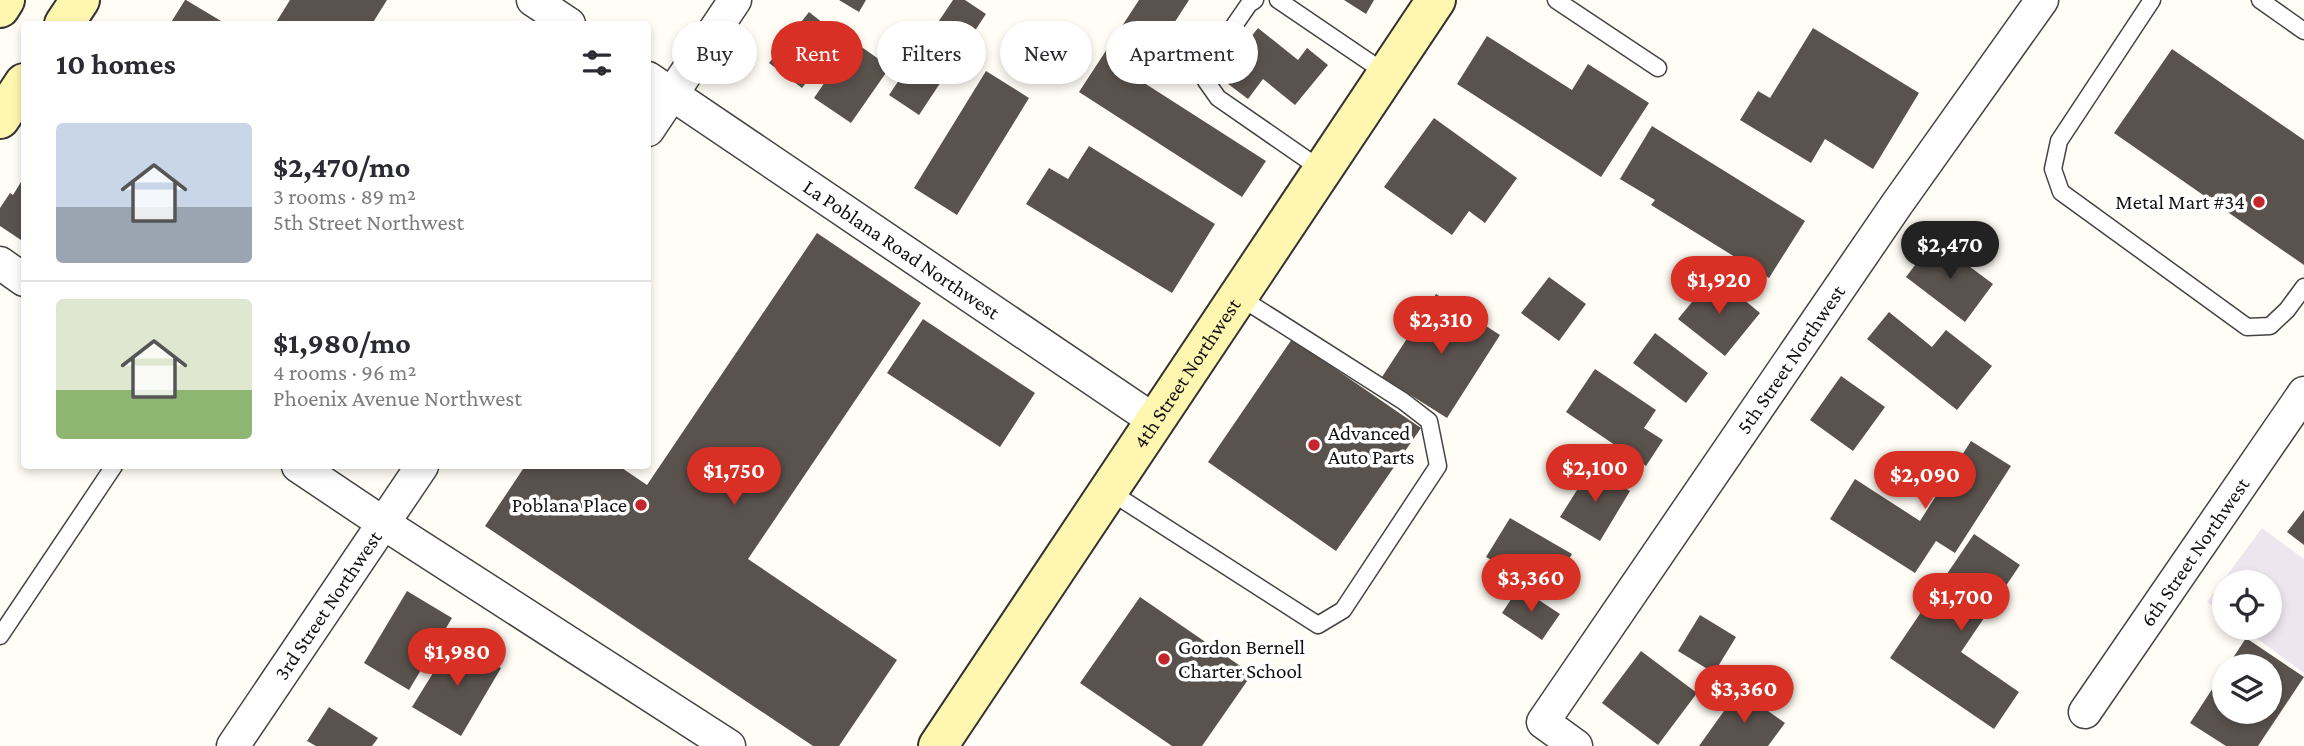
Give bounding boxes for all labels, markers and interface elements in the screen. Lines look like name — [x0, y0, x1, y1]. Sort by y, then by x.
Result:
chip: Buy — [672, 21, 757, 84]
chip: Rent — [771, 21, 863, 84]
chip: Filters — [877, 21, 986, 84]
chip: New — [1000, 21, 1092, 84]
chip: Apartment — [1106, 21, 1258, 84]
icon: filters — [578, 44, 616, 82]
text: 10 homes — [56, 47, 176, 80]
text: $2,470/mo — [273, 150, 410, 183]
icon: home — [112, 151, 196, 235]
street label: La Poblana Road Northwest — [799, 175, 1005, 325]
text: 3 rooms · 89 m² — [273, 183, 416, 209]
place label: Metal Mart #34 — [2115, 190, 2245, 214]
marker: Metal Mart #34 — [2251, 194, 2267, 210]
text: 5th Street Northwest — [273, 209, 464, 235]
pin: $2,470 — [1893, 222, 2007, 281]
text: $2,470 — [1917, 231, 1983, 257]
pin: $1,920 — [1662, 256, 1776, 316]
text: $1,920 — [1687, 266, 1751, 292]
street label: 5th Street Northwest — [1732, 280, 1851, 438]
street label: 4th Street Northwest — [1128, 293, 1246, 453]
pin: $2,310 — [1384, 296, 1498, 356]
text: $2,310 — [1409, 306, 1473, 332]
text: $1,980/mo — [273, 326, 411, 359]
icon: home — [112, 327, 196, 411]
text: 4 rooms · 96 m² — [273, 359, 416, 385]
text: Phoenix Avenue Northwest — [273, 385, 522, 411]
place label: Advanced Auto Parts — [1328, 421, 1414, 469]
marker: Advanced Auto Parts — [1306, 437, 1322, 453]
pin: $2,100 — [1538, 444, 1652, 504]
pin: $1,750 — [677, 448, 791, 507]
pin: $2,090 — [1868, 452, 1982, 511]
text: $2,100 — [1562, 454, 1628, 480]
text: $1,750 — [703, 457, 765, 483]
text: $2,090 — [1890, 461, 1960, 487]
street label: 6th Street Northwest — [2135, 472, 2255, 631]
place label: Poblana Place — [512, 493, 627, 517]
marker: Poblana Place — [633, 497, 649, 513]
street label: 3rd Street Northwest — [269, 525, 387, 684]
pin: $3,360 — [1474, 554, 1588, 614]
text: $3,360 — [1498, 564, 1564, 590]
map controls — [2212, 570, 2282, 724]
button: locate — [2212, 570, 2282, 640]
pin: $1,700 — [1904, 574, 2018, 633]
text: $1,700 — [1929, 583, 1993, 609]
pin: $1,980 — [400, 628, 514, 688]
place label: Gordon Bernell Charter School — [1178, 635, 1305, 683]
text: $1,980 — [424, 638, 490, 664]
marker: Gordon Bernell Charter School — [1156, 651, 1172, 667]
button: layers — [2212, 654, 2282, 724]
pin: $3,360 — [1687, 666, 1801, 725]
text: $3,360 — [1711, 675, 1777, 701]

